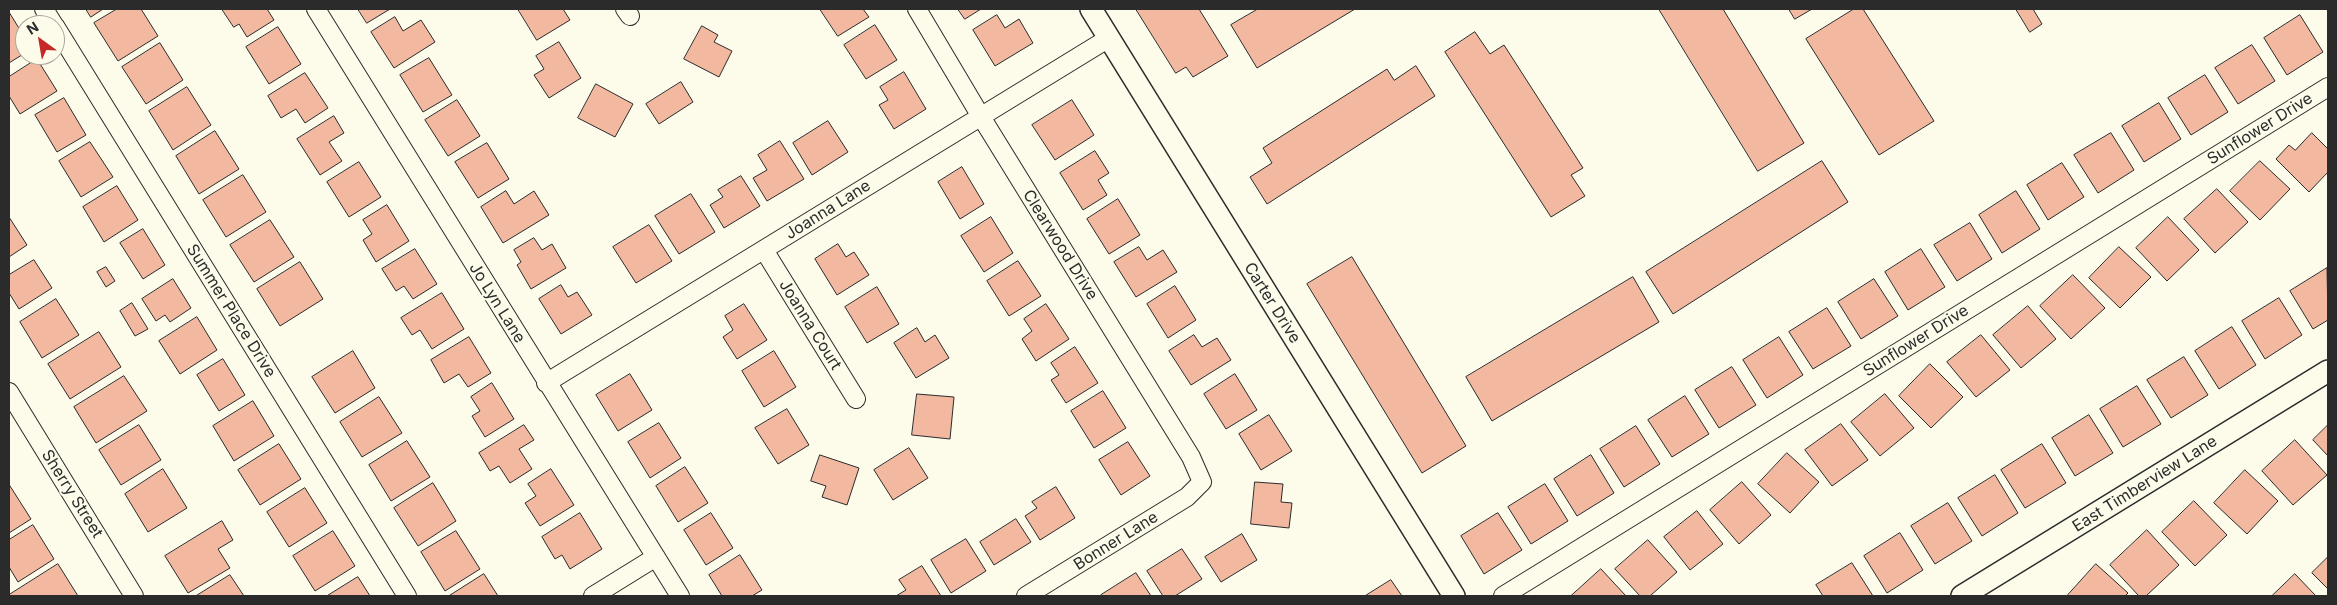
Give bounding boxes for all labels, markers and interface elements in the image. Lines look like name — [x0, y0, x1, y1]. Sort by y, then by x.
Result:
north arrow — [15, 15, 65, 65]
text: N — [23, 18, 41, 38]
street label: Sunflower Drive — [2204, 89, 2316, 169]
street label: Joanna Lane — [782, 176, 874, 244]
street label: Clearwood Drive — [1018, 186, 1102, 304]
street label: Summer Place Drive — [182, 241, 280, 381]
street label: Jo Lyn Lane — [465, 259, 529, 347]
street label: Carter Drive — [1240, 259, 1304, 347]
street label: Joanna Court — [775, 276, 845, 374]
street label: Sunflower Drive — [1860, 301, 1972, 381]
street label: East Timberview Lane — [2069, 432, 2221, 536]
street label: Sherry Street — [37, 446, 107, 542]
street label: Bonner Lane — [1070, 508, 1162, 574]

